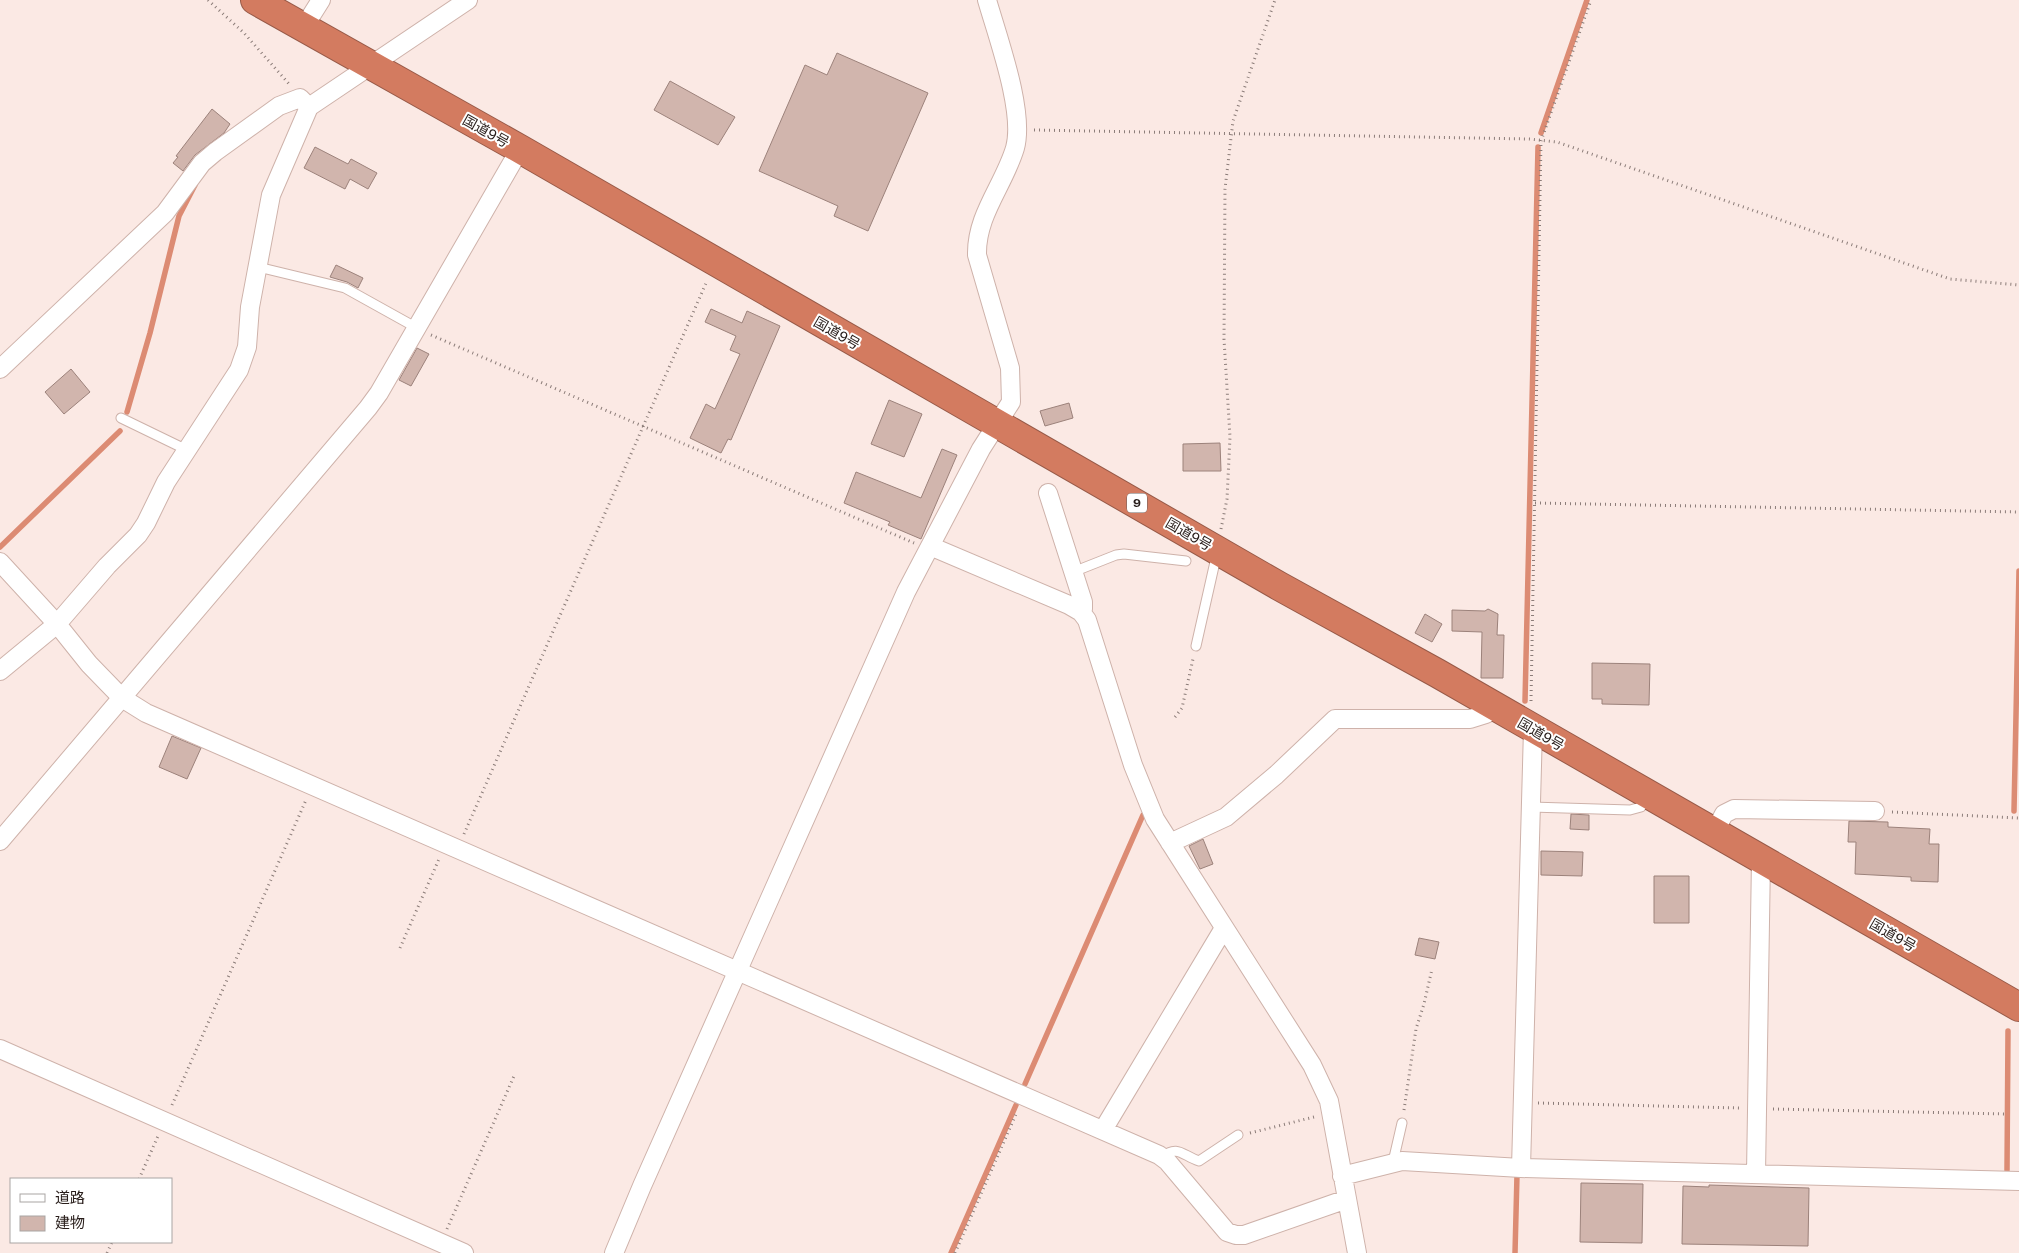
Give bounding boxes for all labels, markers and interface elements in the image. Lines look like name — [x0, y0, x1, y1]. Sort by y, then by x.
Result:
street label: 国道9号 — [460, 112, 512, 150]
street label: 国道9号 — [811, 313, 863, 353]
road number: 9 — [1127, 493, 1147, 512]
street label: 国道9号 — [1163, 514, 1215, 554]
street label: 国道9号 — [1515, 714, 1567, 754]
street label: 国道9号 — [1867, 915, 1919, 955]
legend — [10, 1178, 172, 1243]
text: 道路 — [55, 1189, 85, 1206]
text: 建物 — [55, 1214, 85, 1231]

